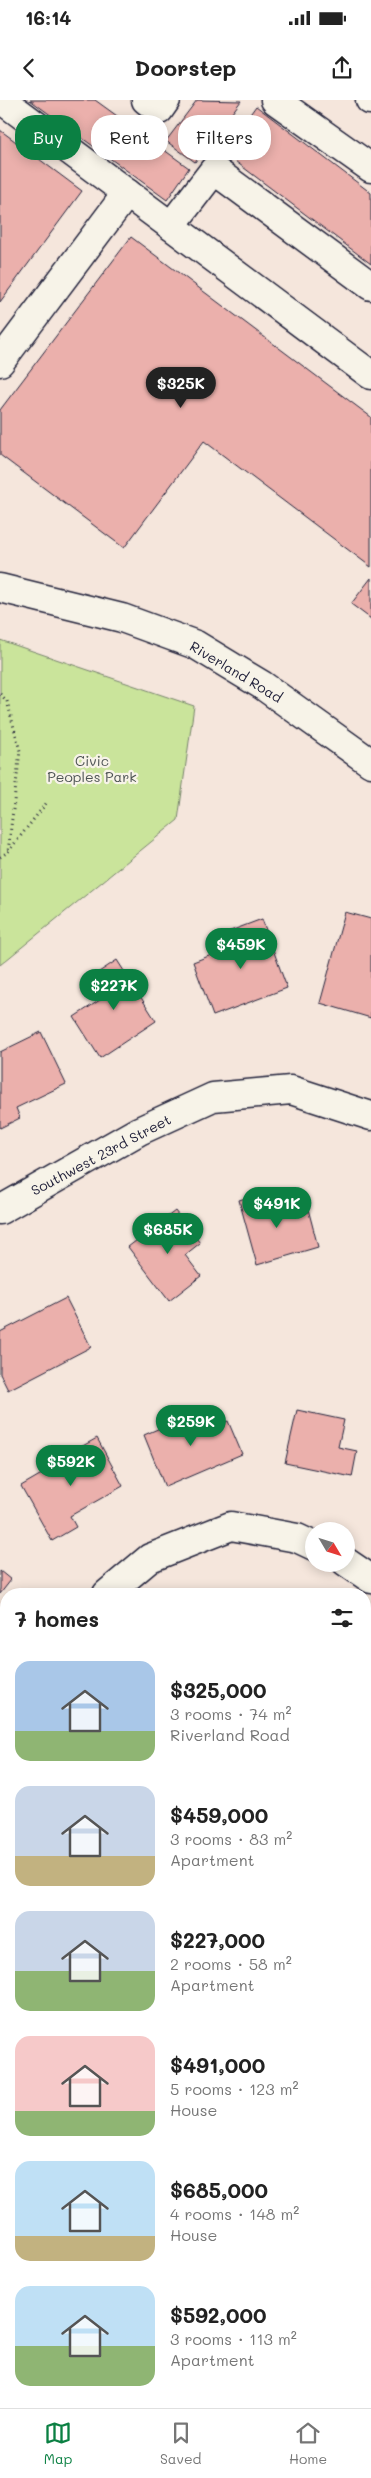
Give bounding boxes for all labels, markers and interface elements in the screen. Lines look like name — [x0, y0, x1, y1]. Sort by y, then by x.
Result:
text: 16:14 — [25, 5, 71, 30]
text: Doorstep — [135, 53, 236, 82]
icon: back — [15, 54, 43, 82]
icon: share — [328, 54, 356, 82]
chip: Buy — [15, 115, 81, 160]
chip: Rent — [91, 115, 168, 160]
chip: Filters — [178, 115, 271, 160]
pin: $325K — [146, 366, 216, 409]
text: $325K — [157, 372, 205, 393]
street label: Riverland Road — [187, 636, 286, 707]
park label: Civic Peoples Park — [47, 751, 137, 786]
pin: $459K — [206, 928, 276, 970]
text: $459K — [216, 933, 266, 954]
pin: $227K — [79, 968, 149, 1011]
text: $227K — [90, 974, 138, 995]
street label: Southwest 23rd Street — [28, 1110, 174, 1200]
pin: $491K — [242, 1186, 312, 1229]
text: $491K — [253, 1192, 301, 1213]
pin: $685K — [133, 1212, 203, 1255]
text: $685K — [143, 1218, 193, 1239]
pin: $259K — [156, 1404, 226, 1447]
text: $259K — [167, 1410, 215, 1431]
pin: $592K — [36, 1444, 106, 1487]
text: $592K — [47, 1450, 95, 1471]
north arrow — [305, 1522, 355, 1572]
map controls — [305, 1522, 355, 1572]
icon: filters — [328, 1604, 356, 1632]
text: 7 homes — [15, 1605, 99, 1632]
text: $325,000 — [170, 1676, 267, 1703]
icon: home — [55, 1681, 115, 1741]
text: 3 rooms · 74 m² — [170, 1703, 291, 1724]
text: Riverland Road — [170, 1724, 290, 1745]
text: $459,000 — [170, 1801, 268, 1828]
icon: home — [55, 1806, 115, 1866]
text: 3 rooms · 83 m² — [170, 1828, 292, 1849]
text: Apartment — [170, 1849, 255, 1870]
text: $227,000 — [170, 1926, 265, 1953]
icon: home — [55, 1931, 115, 1991]
text: 2 rooms · 58 m² — [170, 1953, 292, 1974]
text: Apartment — [170, 1974, 255, 1995]
text: $491,000 — [170, 2051, 265, 2078]
icon: home — [55, 2056, 115, 2116]
text: 5 rooms · 123 m² — [170, 2078, 299, 2099]
text: House — [170, 2099, 217, 2120]
text: $685,000 — [170, 2176, 268, 2203]
icon: home — [55, 2181, 115, 2241]
text: 4 rooms · 148 m² — [170, 2203, 299, 2224]
text: House — [170, 2224, 217, 2245]
text: $592,000 — [170, 2301, 267, 2328]
icon: home — [55, 2306, 115, 2366]
text: 3 rooms · 113 m² — [170, 2328, 297, 2349]
text: Apartment — [170, 2349, 255, 2370]
tab: Map — [44, 2419, 72, 2468]
tab: Saved — [160, 2419, 201, 2468]
tab: Home — [289, 2419, 327, 2468]

